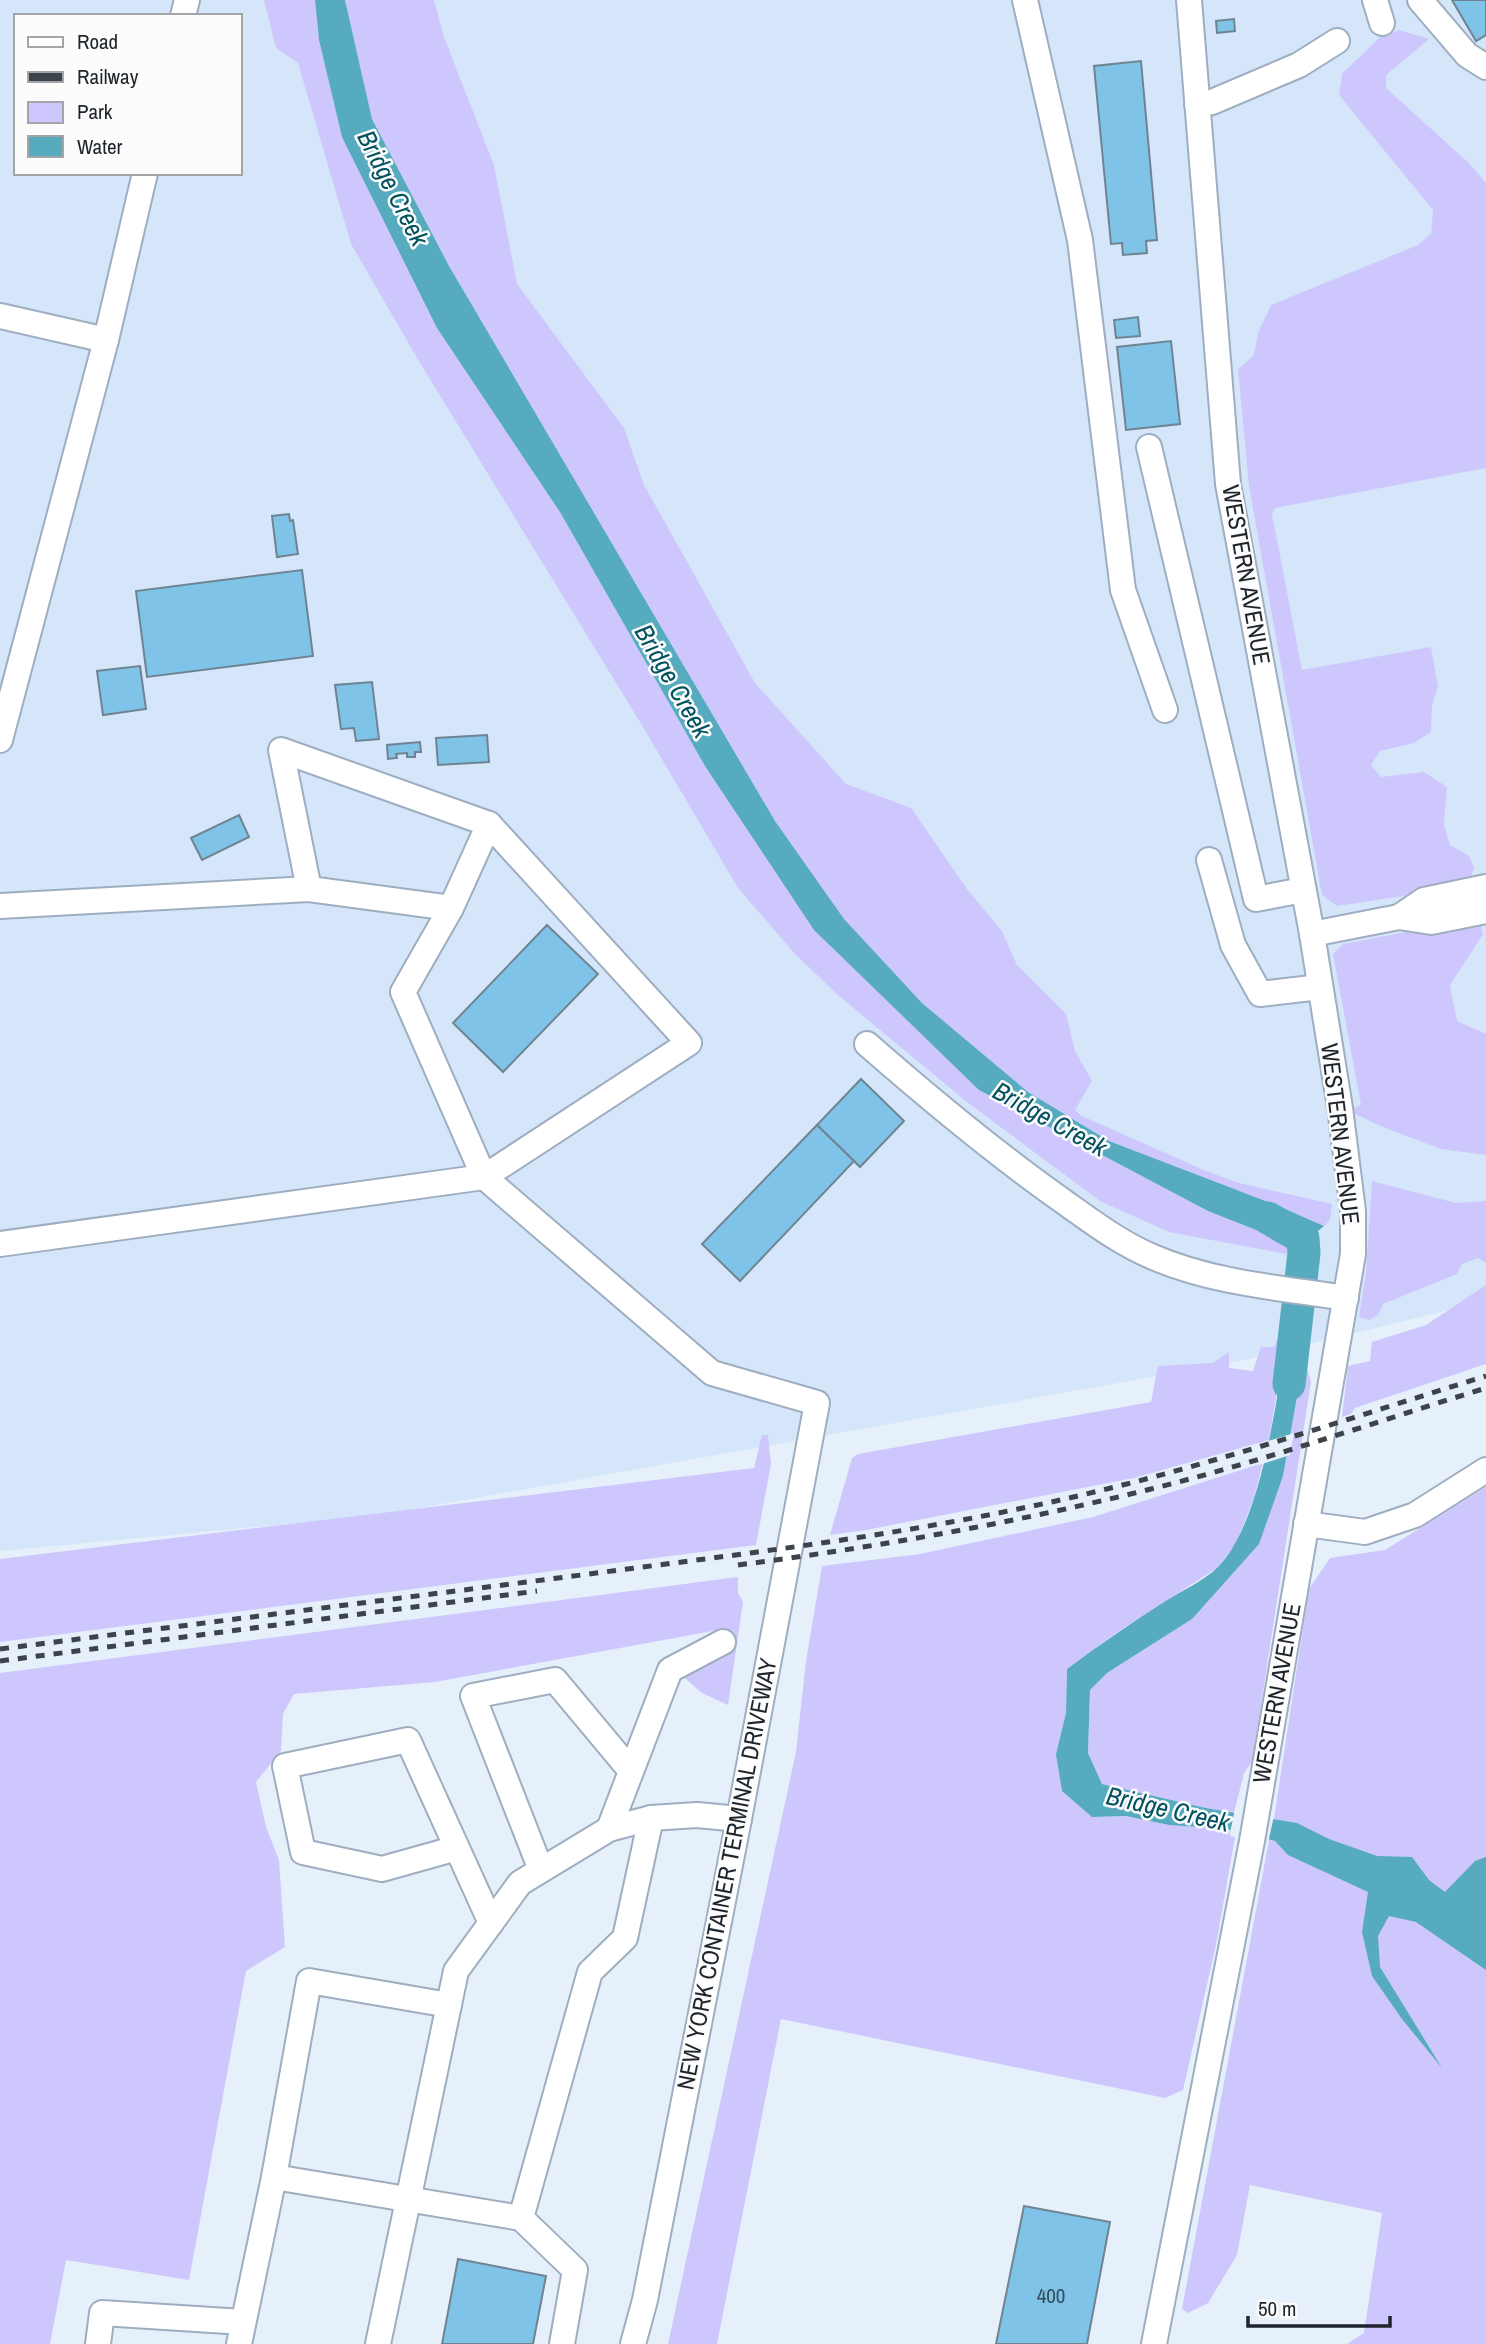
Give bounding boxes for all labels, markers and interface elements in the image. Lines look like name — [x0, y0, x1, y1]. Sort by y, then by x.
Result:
legend — [14, 14, 242, 175]
text: Road — [77, 27, 118, 56]
text: Railway — [77, 62, 139, 91]
text: Park — [77, 97, 113, 126]
water label: Bridge Creek — [349, 124, 438, 253]
text: Water — [77, 132, 123, 161]
street label: WESTERN AVENUE — [1215, 482, 1279, 667]
water label: Bridge Creek — [627, 618, 721, 745]
street label: WESTERN AVENUE — [1314, 1041, 1368, 1226]
water label: Bridge Creek — [987, 1073, 1115, 1165]
street label: WESTERN AVENUE — [1244, 1600, 1308, 1785]
street label: NEW YORK CONTAINER TERMINAL DRIVEWAY — [668, 1655, 784, 2092]
water label: Bridge Creek — [1103, 1777, 1235, 1840]
house number: 400 — [1037, 2281, 1065, 2310]
scale bar — [1248, 2284, 1390, 2328]
text: 50 m — [1258, 2294, 1296, 2323]

